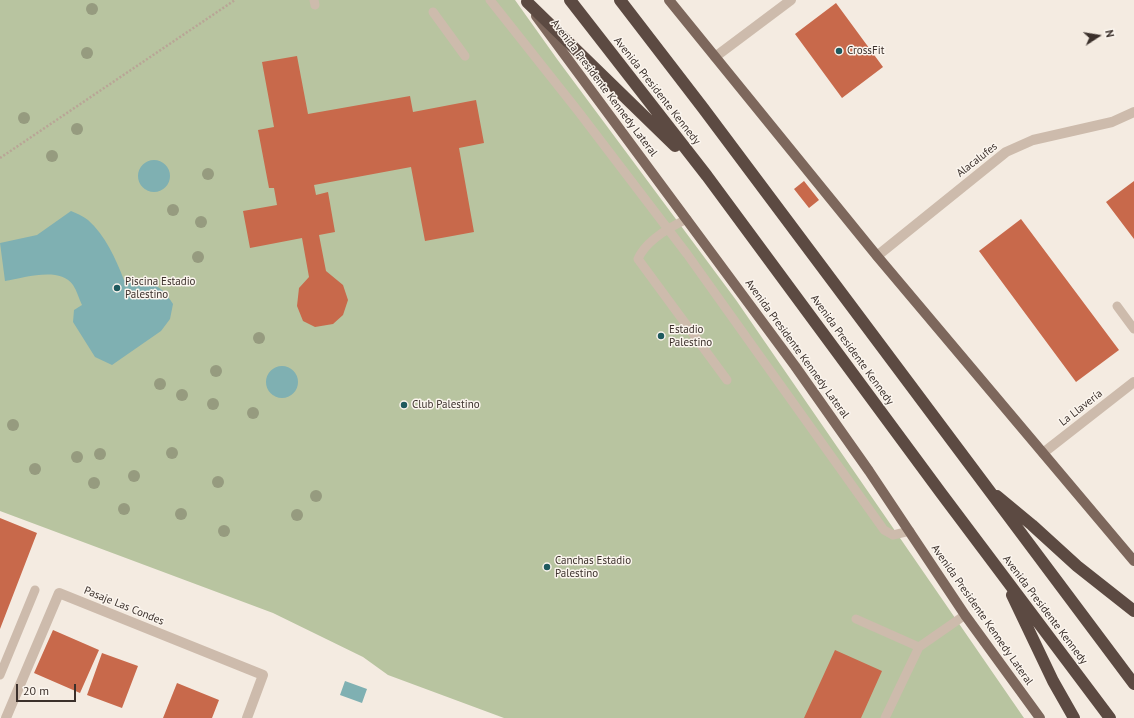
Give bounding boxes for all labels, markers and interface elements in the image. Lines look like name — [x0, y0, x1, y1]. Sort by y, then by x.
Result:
north arrow — [1078, 16, 1118, 56]
street label: Avenida Presidente Kennedy Lateral — [548, 17, 660, 159]
text: N — [1102, 29, 1117, 38]
street label: Avenida Presidente Kennedy — [611, 35, 703, 147]
place label: CrossFit — [847, 44, 884, 58]
marker: CrossFit — [834, 46, 844, 56]
street label: Alacalufes — [954, 140, 1000, 180]
place label: Piscina Estadio Palestino — [125, 275, 196, 301]
street label: Avenida Presidente Kennedy Lateral — [742, 277, 852, 421]
marker: Piscina Estadio Palestino — [112, 283, 122, 293]
street label: Avenida Presidente Kennedy — [808, 292, 896, 408]
place label: Estadio Palestino — [669, 323, 712, 349]
marker: Estadio Palestino — [656, 331, 666, 341]
street label: La Llavería — [1057, 387, 1105, 429]
place label: Club Palestino — [412, 398, 480, 412]
marker: Club Palestino — [399, 400, 409, 410]
street label: Avenida Presidente Kennedy Lateral — [928, 542, 1036, 688]
street label: Avenida Presidente Kennedy — [1000, 553, 1090, 667]
place label: Canchas Estadio Palestino — [555, 554, 631, 580]
marker: Canchas Estadio Palestino — [542, 562, 552, 572]
street label: Pasaje Las Condes — [82, 584, 166, 628]
scale bar — [18, 676, 78, 702]
text: 20 m — [23, 683, 49, 698]

